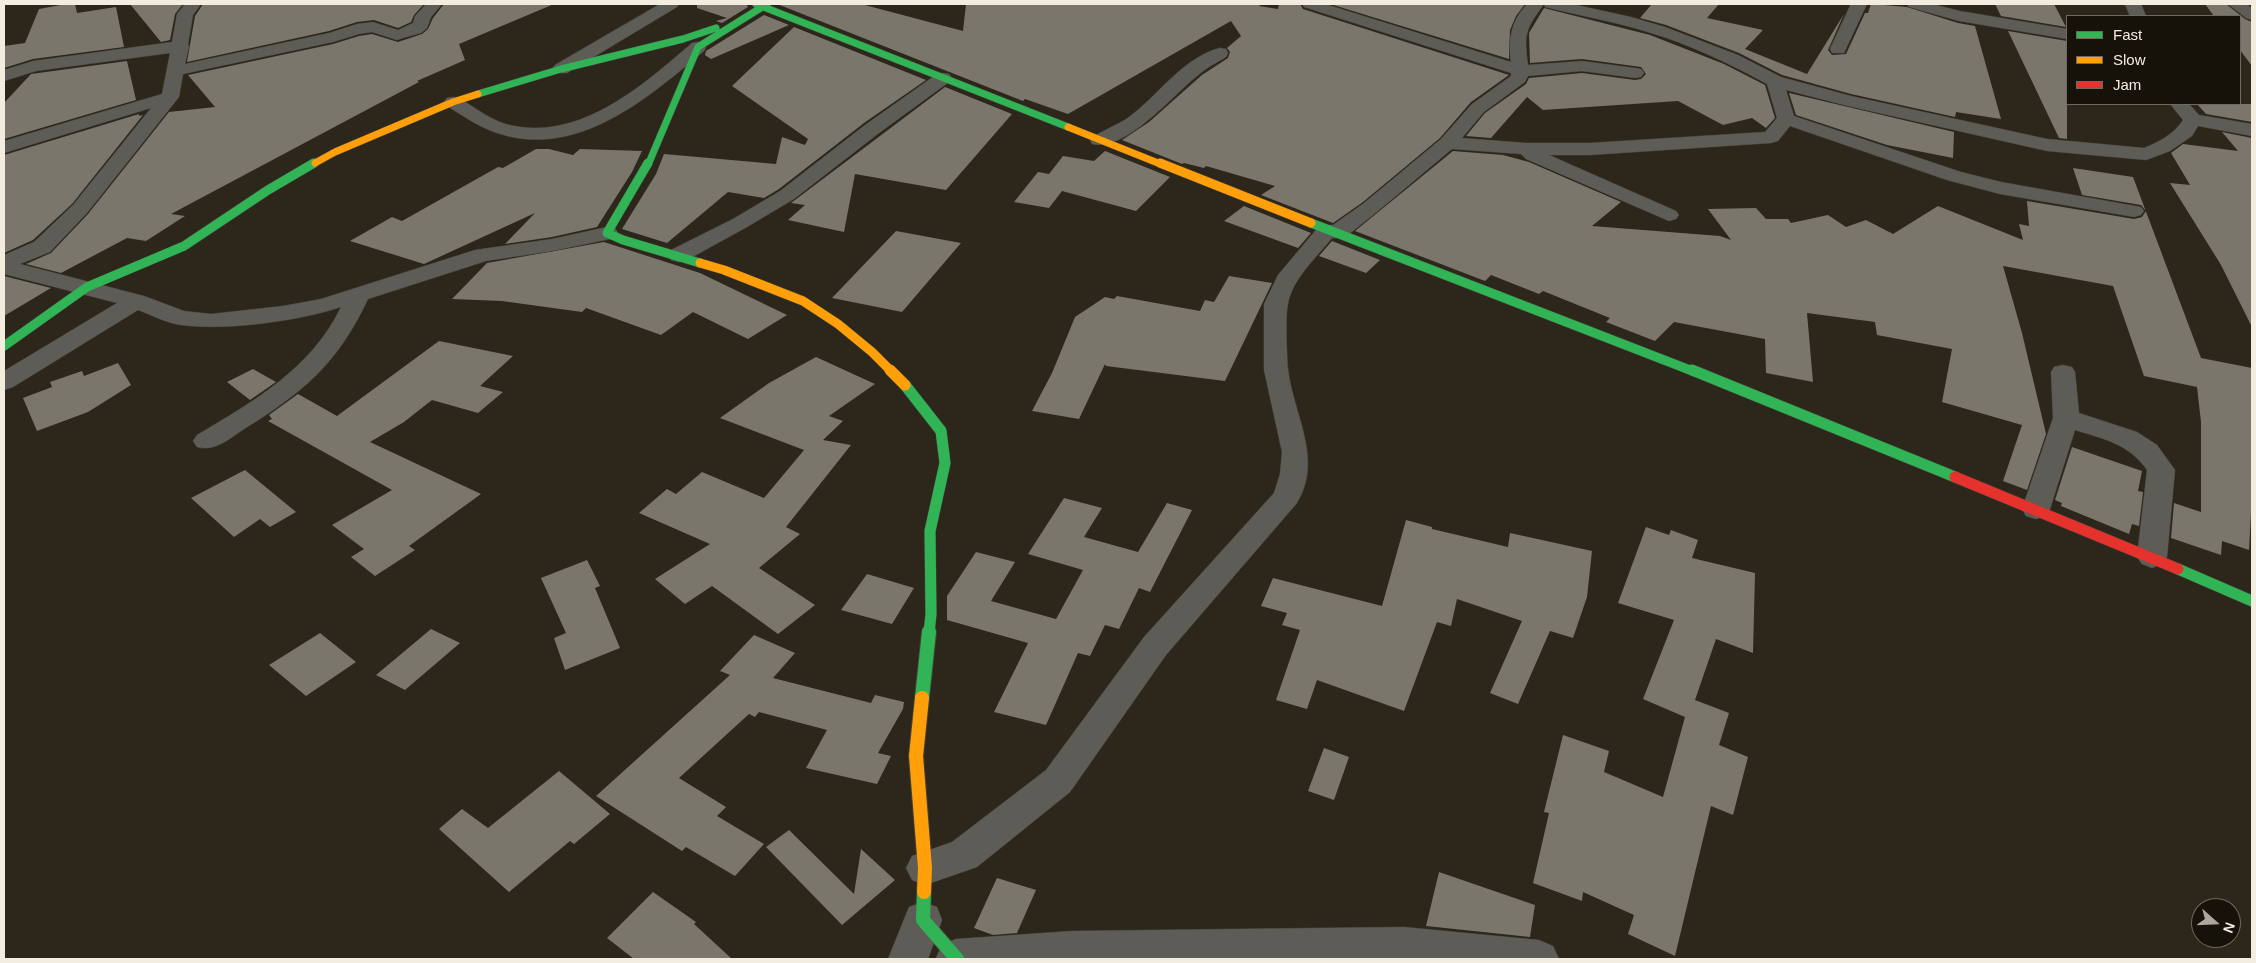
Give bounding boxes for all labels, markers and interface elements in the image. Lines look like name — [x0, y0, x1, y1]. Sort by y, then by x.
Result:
legend — [2066, 15, 2241, 105]
text: Fast — [2113, 26, 2142, 43]
text: Slow — [2113, 51, 2146, 68]
text: Jam — [2113, 76, 2141, 93]
north arrow — [2191, 898, 2241, 948]
text: N — [2220, 920, 2238, 935]

